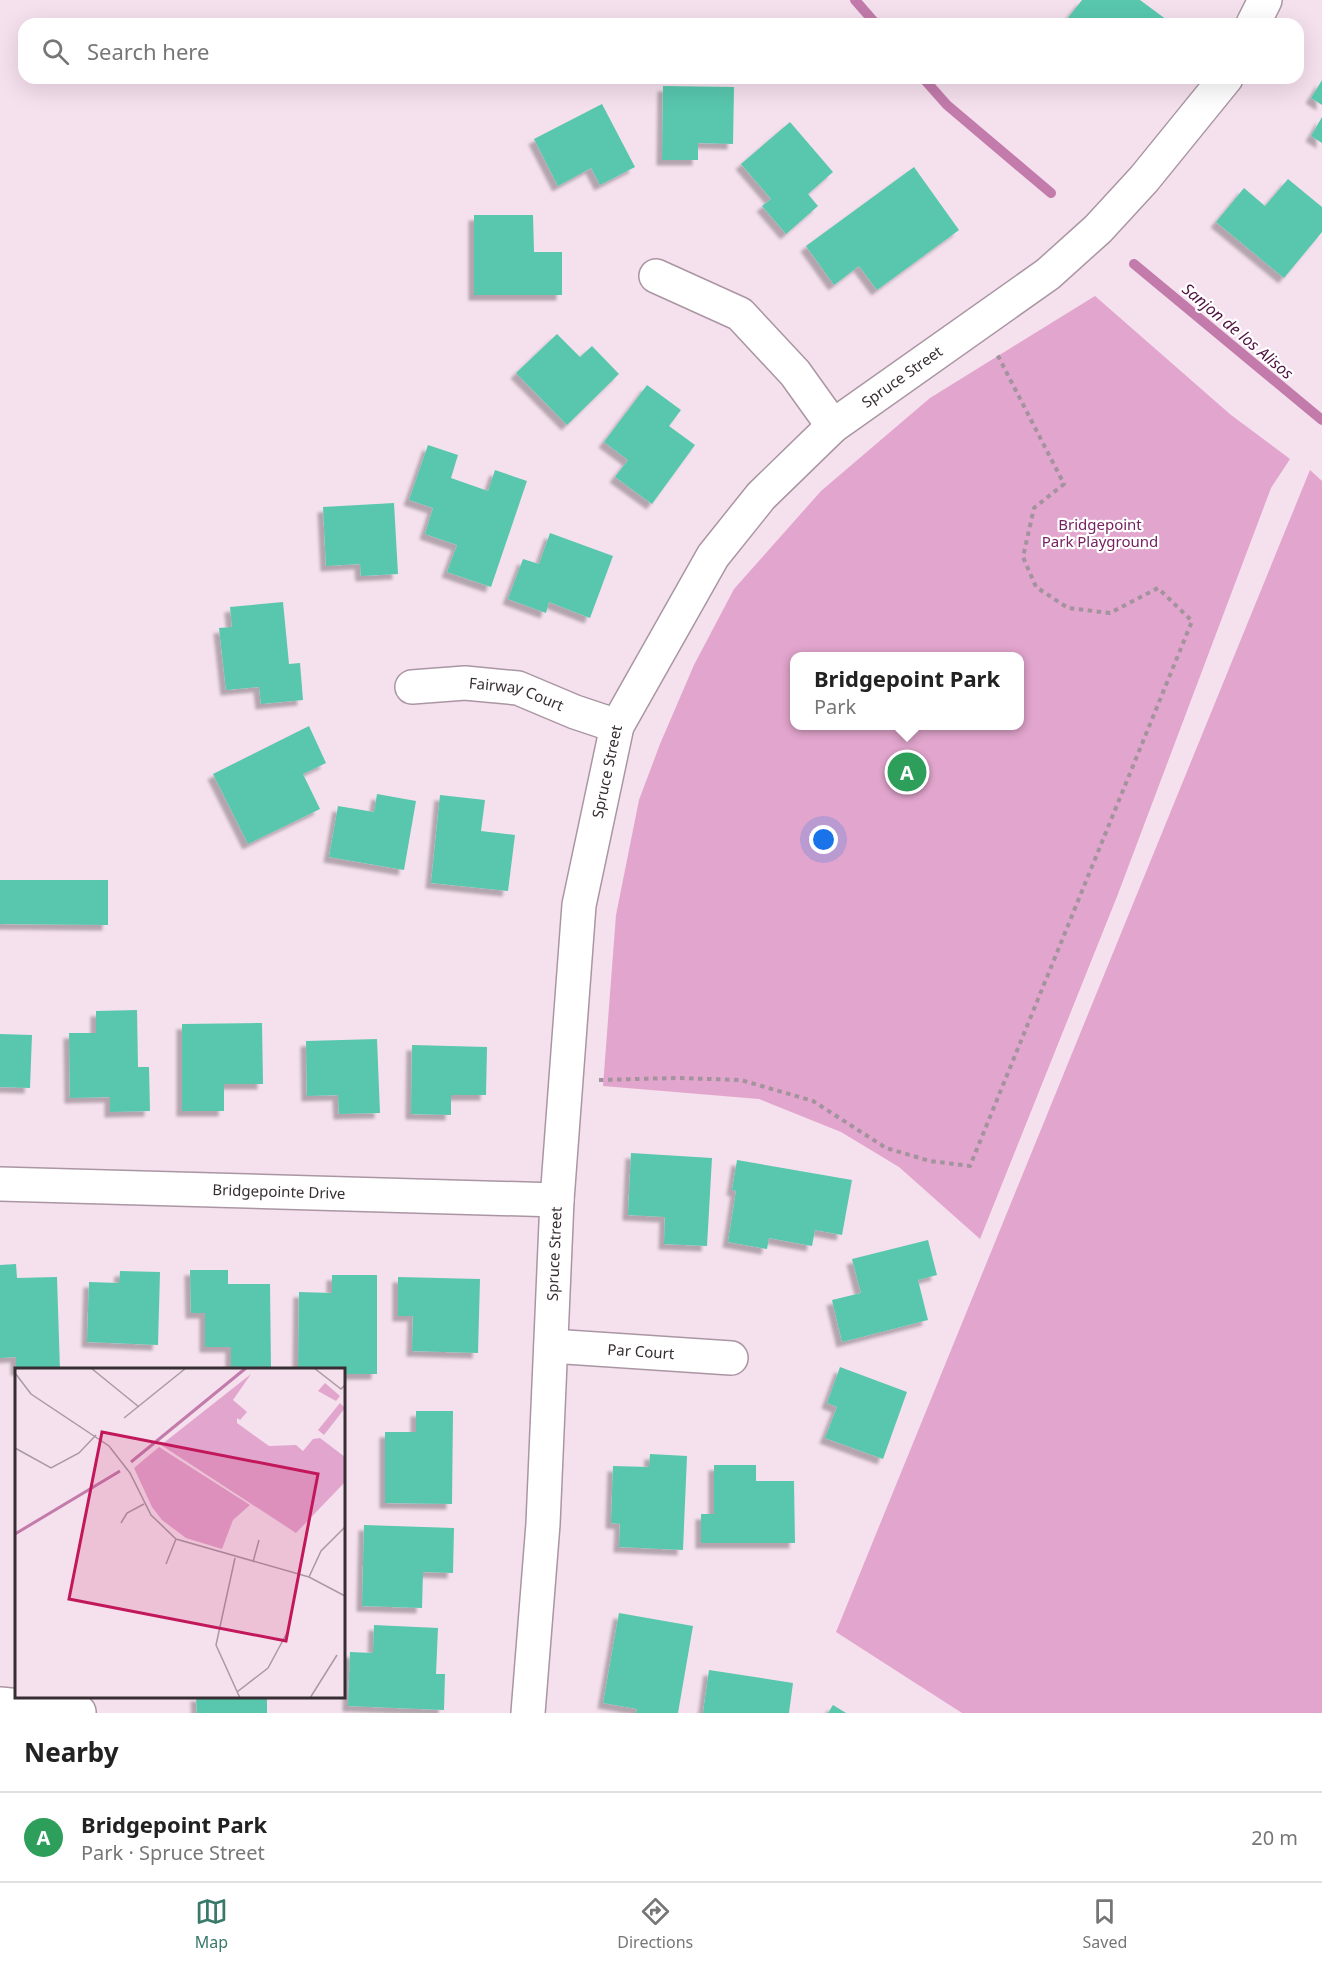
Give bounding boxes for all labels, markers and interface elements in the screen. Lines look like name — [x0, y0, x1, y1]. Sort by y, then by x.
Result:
search box — [18, 18, 1304, 84]
icon: search — [39, 35, 72, 68]
text: Search here — [87, 36, 209, 66]
water label: Sanjon de los Alisos — [1178, 278, 1298, 384]
street label: Spruce Street — [857, 340, 946, 412]
park label: Bridgepoint Park Playground — [1042, 514, 1158, 551]
popup — [790, 652, 1024, 730]
text: Bridgepoint Park — [814, 663, 1000, 693]
street label: Fairway Court — [468, 672, 567, 715]
text: Park — [814, 693, 856, 720]
street label: Spruce Street — [587, 723, 626, 820]
pin: A — [888, 750, 926, 794]
your location — [809, 825, 838, 854]
street label: Bridgepointe Drive — [212, 1179, 346, 1203]
street label: Spruce Street — [542, 1206, 566, 1301]
street label: Par Court — [607, 1339, 676, 1363]
inset map — [15, 1368, 345, 1698]
text: Nearby — [24, 1734, 119, 1770]
text: Bridgepoint Park — [81, 1809, 267, 1839]
text: A — [37, 1824, 50, 1851]
text: 20 m — [1251, 1824, 1298, 1851]
text: Park · Spruce Street — [81, 1839, 265, 1866]
tab: Map — [195, 1895, 228, 1953]
tab: Directions — [617, 1895, 693, 1953]
tab: Saved — [1083, 1895, 1127, 1953]

